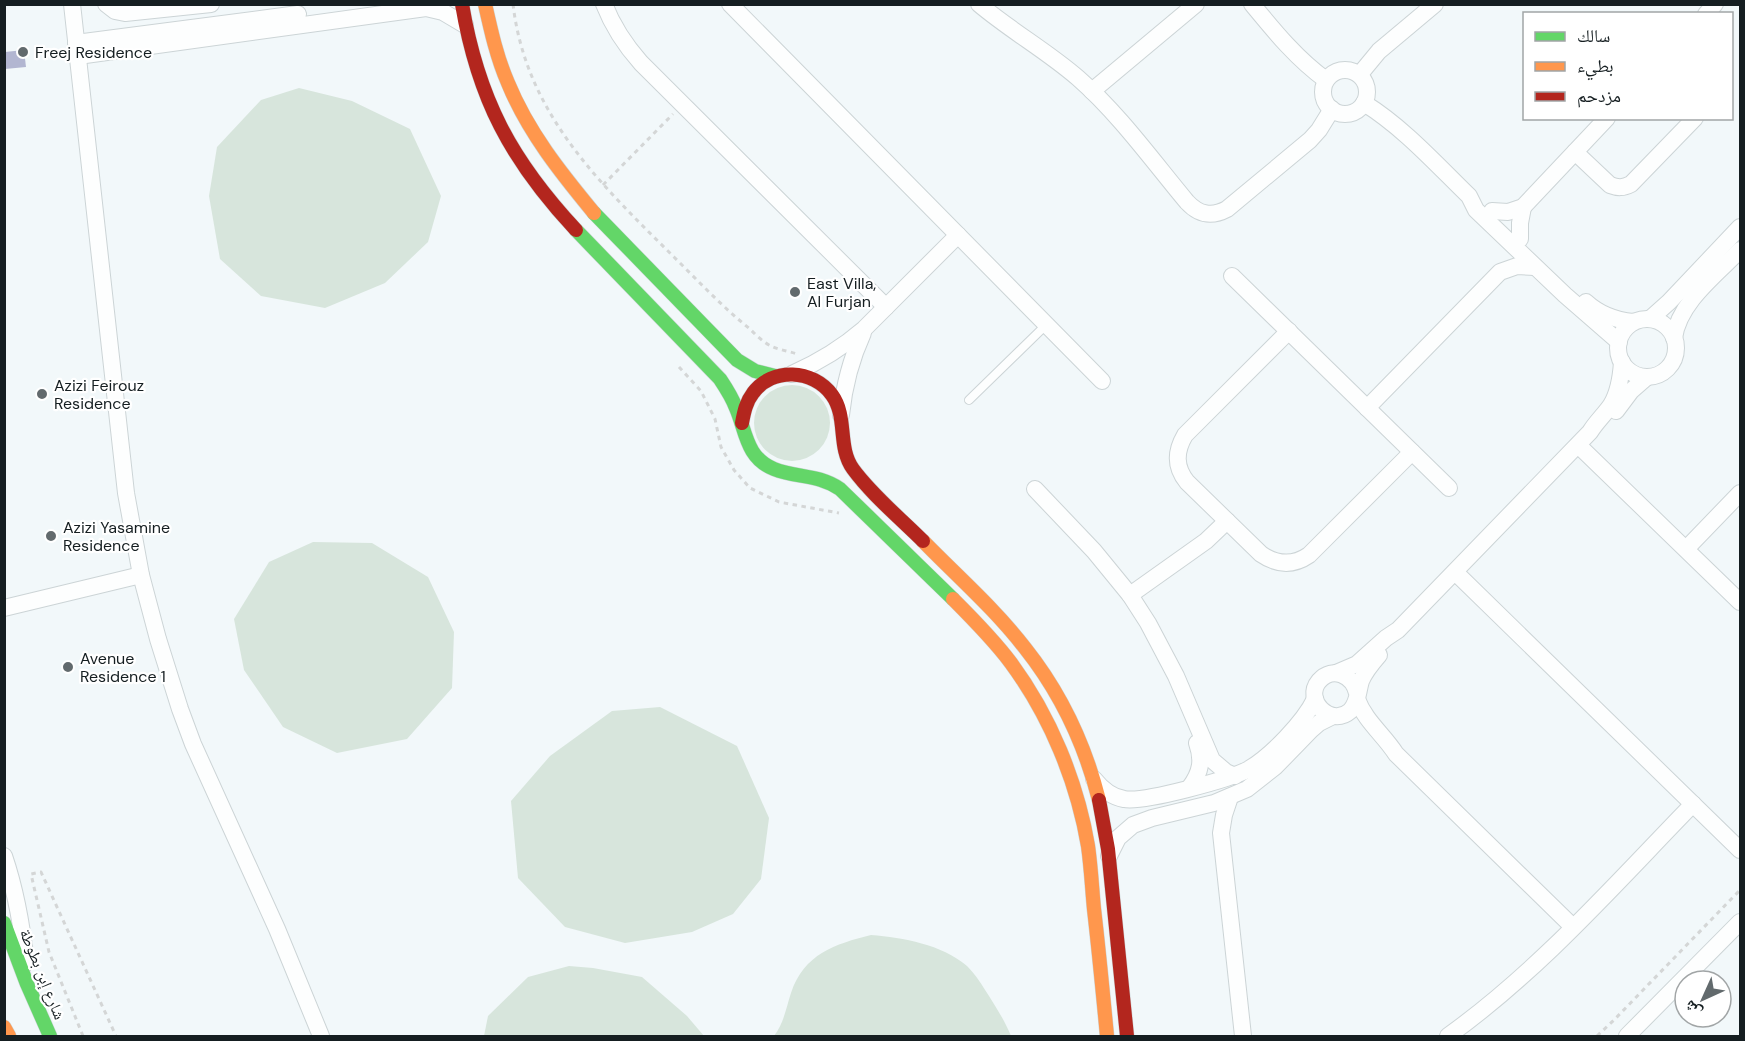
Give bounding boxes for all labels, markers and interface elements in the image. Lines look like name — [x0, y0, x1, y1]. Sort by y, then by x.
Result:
legend — [1523, 12, 1733, 120]
text: سالك — [1577, 24, 1610, 48]
place label: Freej Residence — [35, 42, 152, 63]
marker: Freej Residence — [16, 45, 30, 59]
text: بطيء — [1577, 54, 1614, 81]
text: مزدحم — [1577, 84, 1621, 108]
place label: East Villa, Al Furjan — [807, 273, 876, 312]
marker: East Villa, Al Furjan — [788, 285, 802, 299]
place label: Azizi Feirouz Residence — [54, 375, 144, 414]
marker: Azizi Feirouz Residence — [35, 387, 49, 401]
place label: Azizi Yasamine Residence — [63, 517, 170, 556]
marker: Azizi Yasamine Residence — [44, 529, 58, 543]
place label: Avenue Residence 1 — [80, 648, 166, 687]
marker: Avenue Residence 1 — [61, 660, 75, 674]
street label: شارع إبن بطوطة — [15, 926, 70, 1023]
north arrow — [1673, 969, 1733, 1029]
text: ش — [1679, 996, 1706, 1023]

